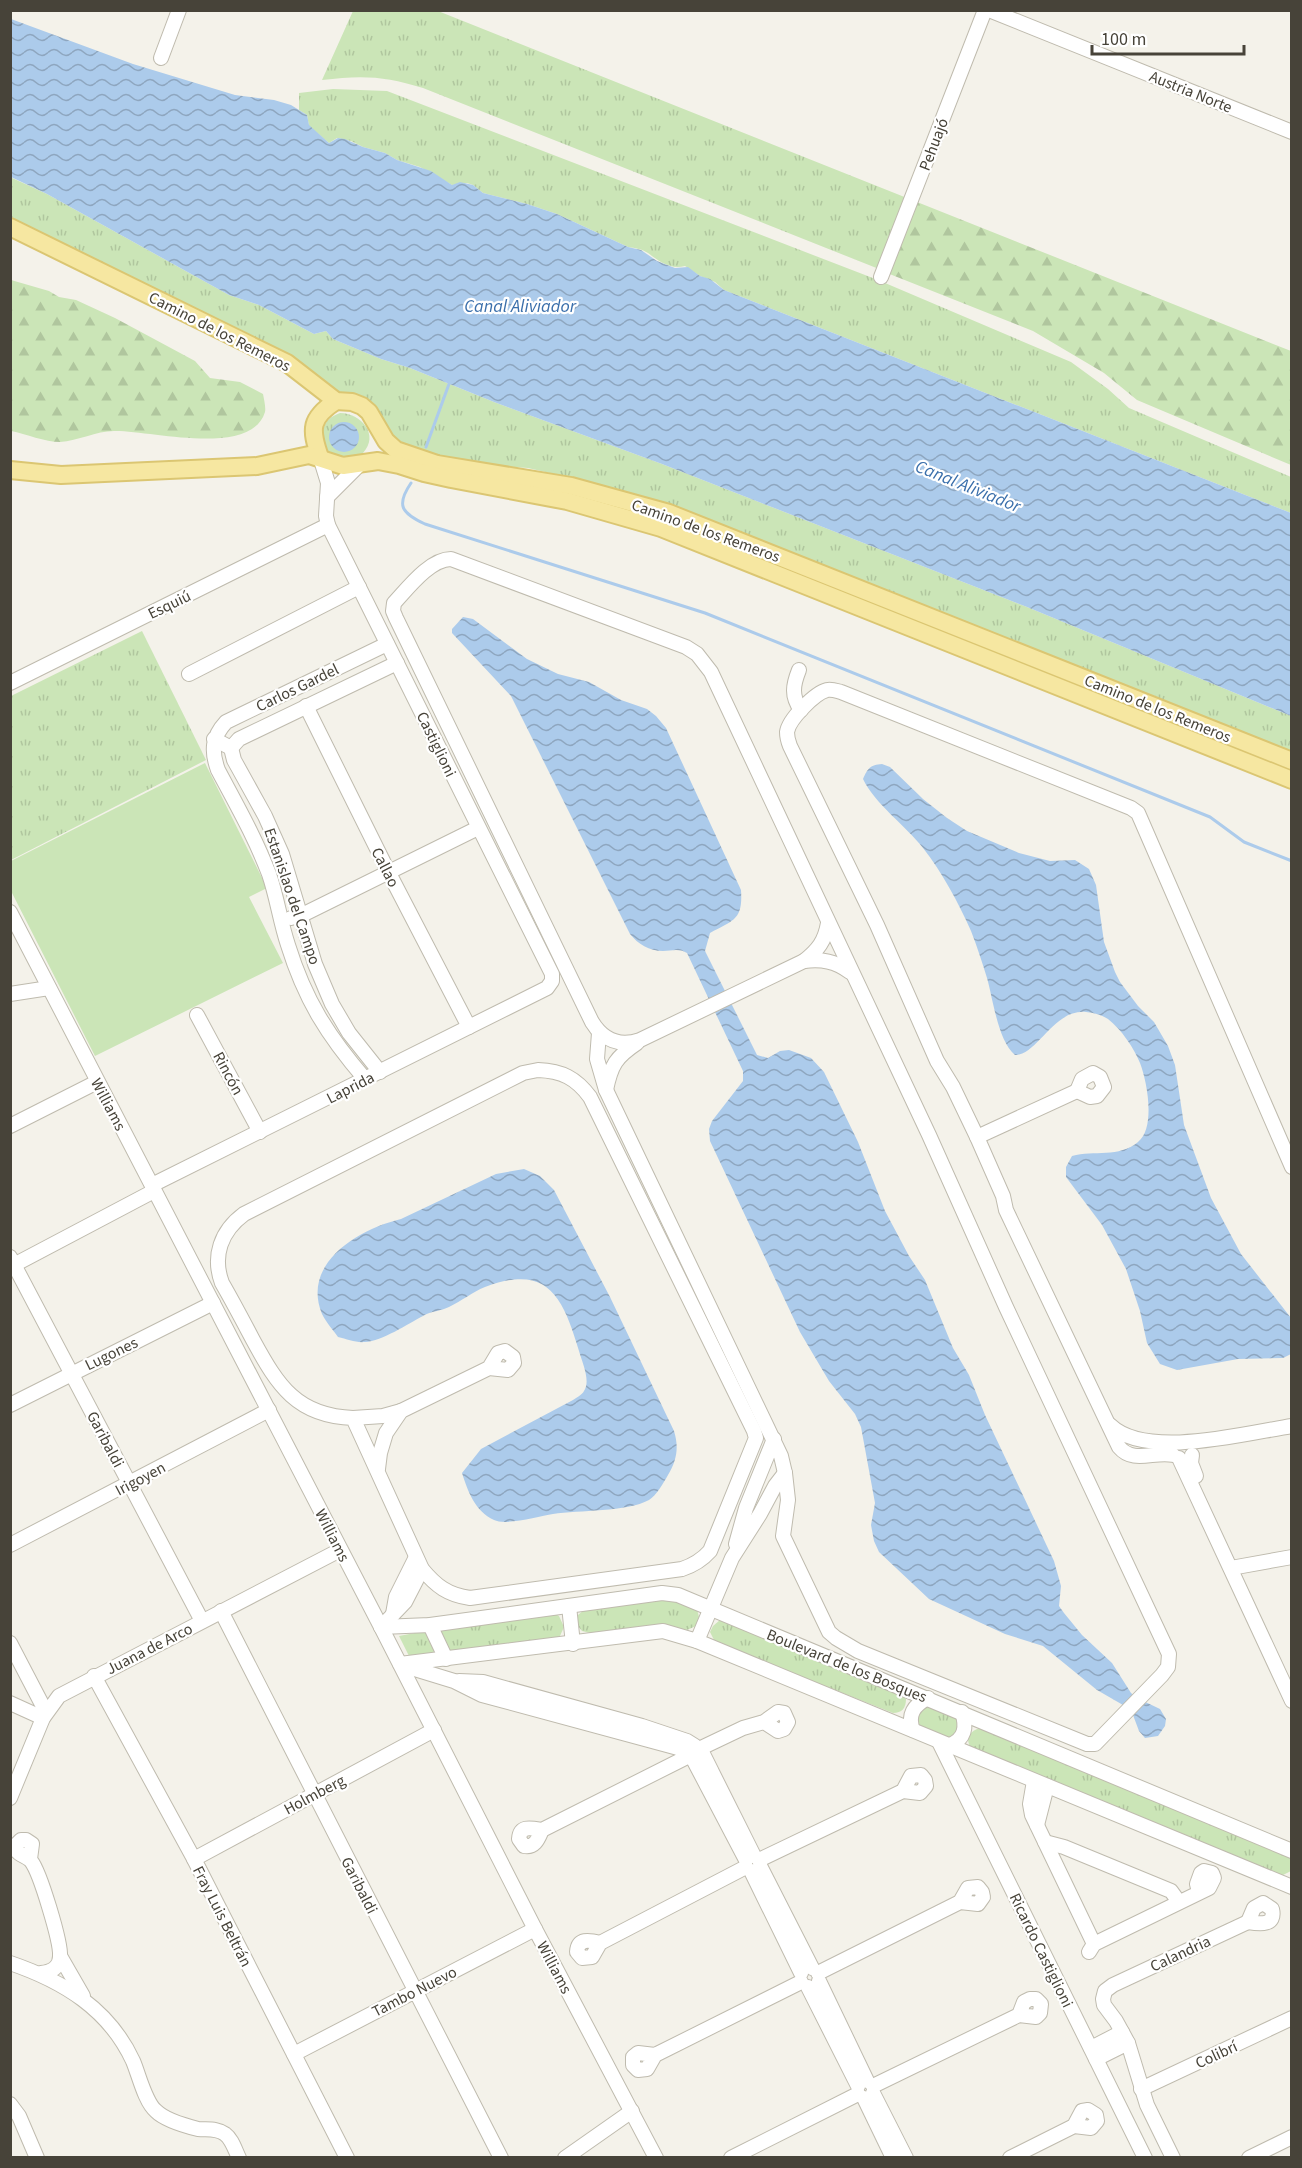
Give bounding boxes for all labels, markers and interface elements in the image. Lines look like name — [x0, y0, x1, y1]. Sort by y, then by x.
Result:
scale bar — [1092, 18, 1244, 56]
text: 100 m — [1101, 27, 1146, 52]
street label: Austria Norte — [1146, 65, 1235, 119]
street label: Pehuajó — [914, 115, 954, 174]
street label: Camino de los Remeros — [145, 287, 295, 377]
water label: Canal Aliviador — [464, 294, 577, 319]
water label: Canal Aliviador — [911, 454, 1025, 519]
street label: Camino de los Remeros — [628, 494, 783, 568]
street label: Esquiú — [144, 585, 195, 625]
street label: Carlos Gardel — [252, 658, 343, 717]
street label: Camino de los Remeros — [1081, 669, 1235, 749]
street label: Castiglioni — [411, 708, 461, 781]
street label: Estanislao del Campo — [258, 825, 326, 968]
street label: Callao — [366, 844, 404, 891]
street label: Rincón — [208, 1048, 249, 1099]
street label: Laprida — [323, 1066, 378, 1109]
street label: Williams — [85, 1074, 131, 1135]
street label: Lugones — [81, 1332, 142, 1376]
street label: Garibaldi — [81, 1407, 129, 1472]
street label: Irigoyen — [111, 1456, 170, 1501]
street label: Williams — [309, 1505, 355, 1566]
street label: Juana de Arco — [102, 1618, 196, 1680]
street label: Boulevard de los Bosques — [763, 1624, 930, 1708]
street label: Holmberg — [280, 1770, 349, 1820]
street label: Garibaldi — [335, 1853, 383, 1918]
street label: Fray Luis Beltrán — [187, 1862, 257, 1971]
street label: Ricardo Castiglioni — [1004, 1890, 1078, 2011]
street label: Calandria — [1147, 1930, 1214, 1978]
street label: Williams — [531, 1937, 577, 1998]
street label: Tambo Nuevo — [368, 1961, 461, 2023]
street label: Colibrí — [1192, 2035, 1242, 2074]

